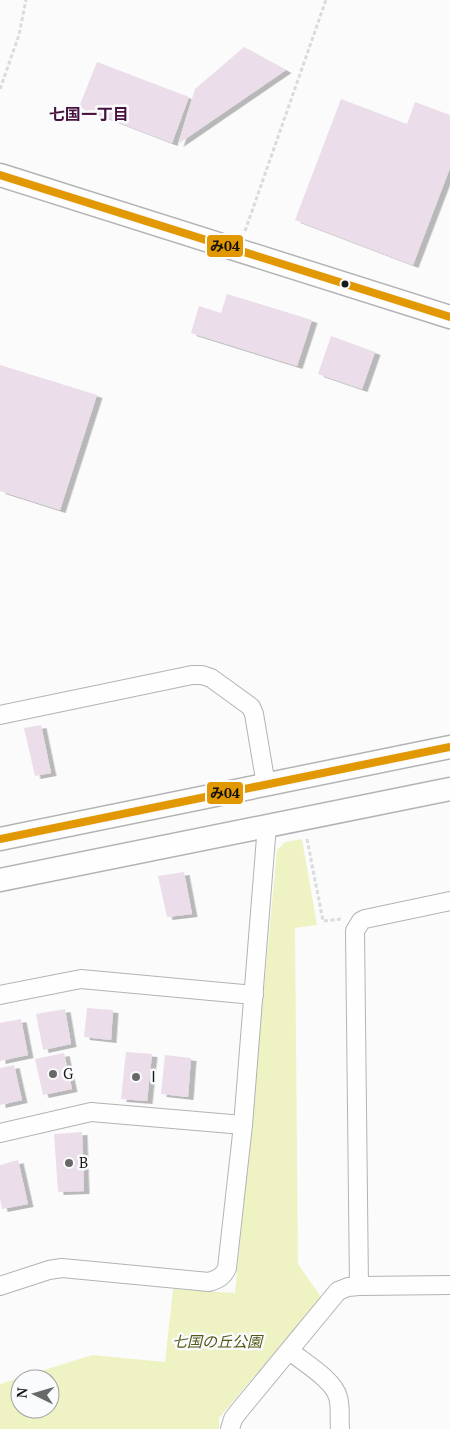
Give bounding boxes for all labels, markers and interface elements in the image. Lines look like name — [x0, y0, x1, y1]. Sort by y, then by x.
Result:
district label: 七国一丁目 — [49, 103, 129, 125]
line badge: み04 — [206, 234, 244, 258]
text: み04 — [210, 236, 240, 255]
unlabelled marker — [340, 279, 350, 289]
line badge: み04 — [206, 781, 244, 805]
text: み04 — [210, 783, 240, 802]
place label: G — [63, 1063, 74, 1083]
place label: Ⅰ — [146, 1066, 161, 1086]
marker: G — [47, 1068, 59, 1080]
marker: Ⅰ — [130, 1071, 142, 1083]
place label: B — [79, 1152, 88, 1172]
marker: B — [63, 1157, 75, 1169]
park label: 七国の丘公園 — [172, 1331, 264, 1351]
north arrow — [10, 1369, 60, 1419]
text: N — [12, 1386, 32, 1399]

